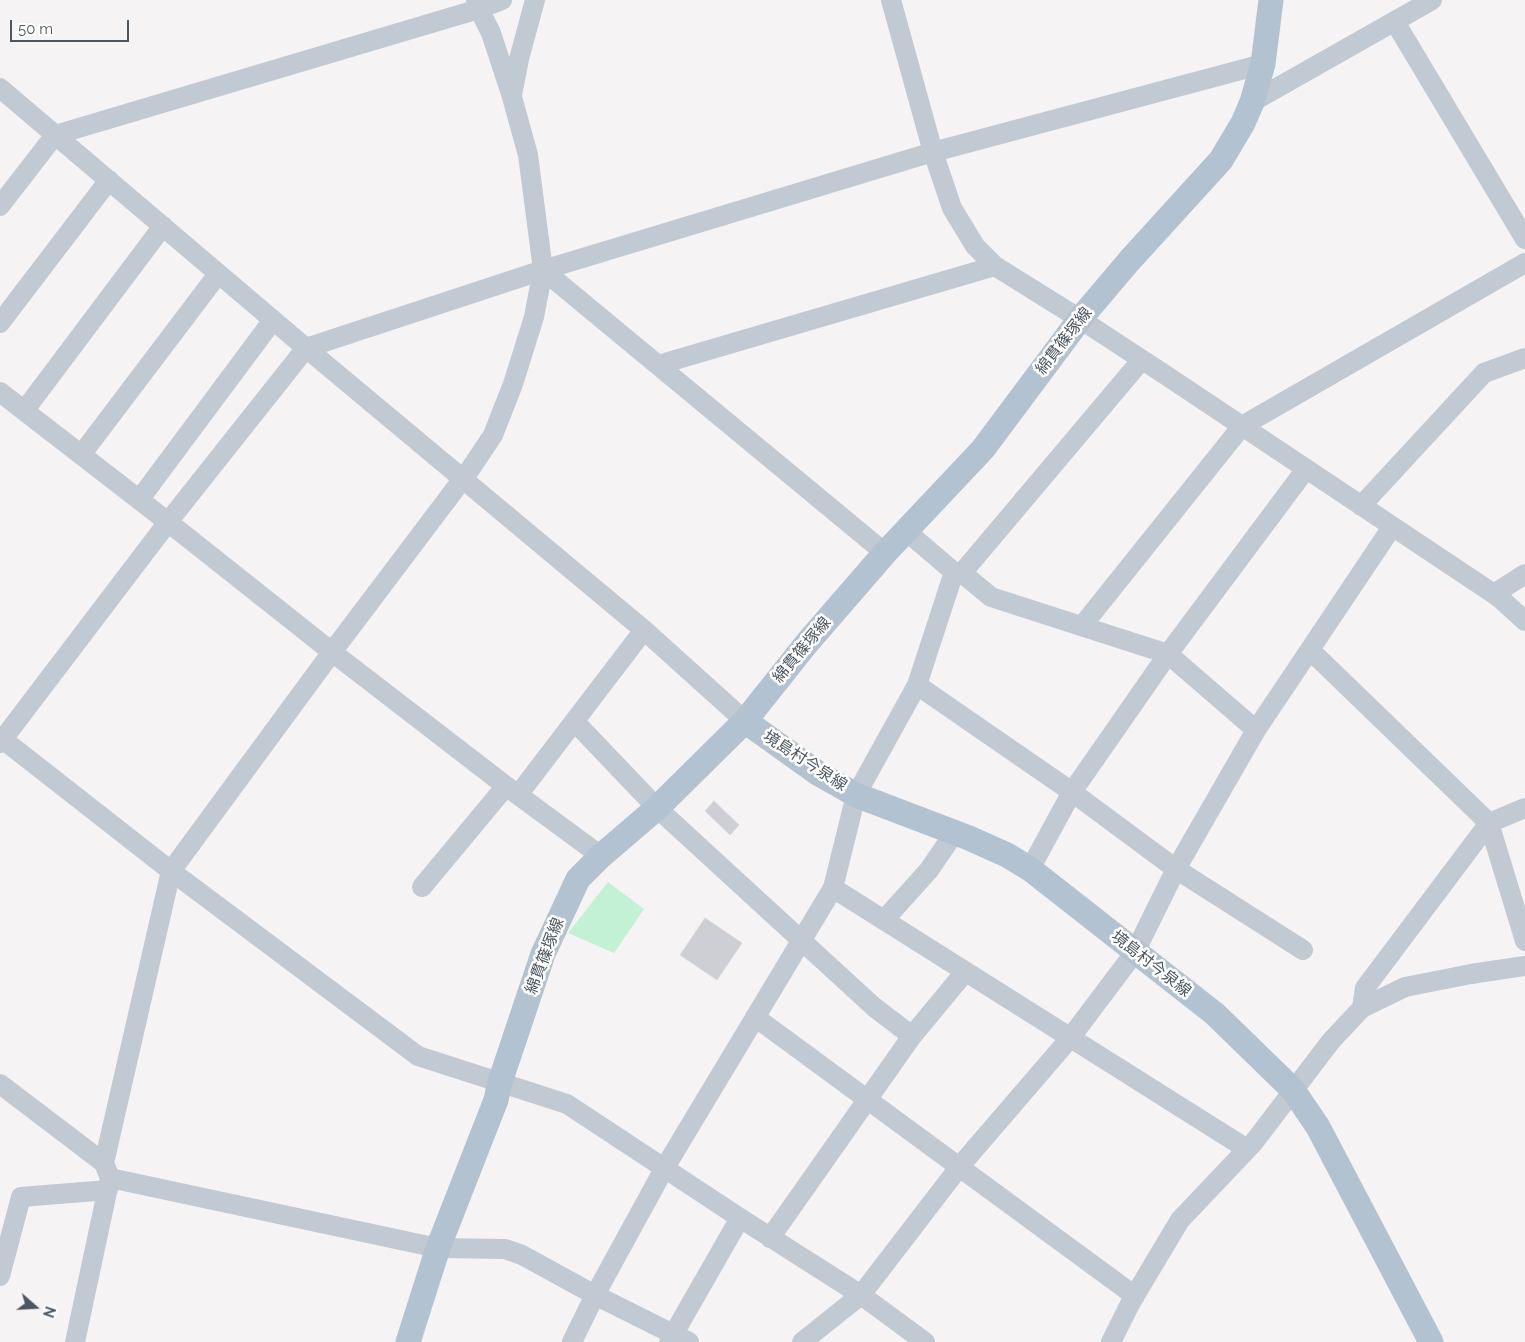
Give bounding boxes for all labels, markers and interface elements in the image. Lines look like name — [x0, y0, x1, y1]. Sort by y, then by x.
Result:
scale bar — [12, 10, 131, 42]
text: 50 m — [18, 20, 53, 38]
street label: 綿貫篠塚線 — [1032, 304, 1096, 378]
street label: 綿貫篠塚線 — [769, 613, 835, 687]
street label: 境島村今泉線 — [760, 727, 850, 795]
street label: 綿貫篠塚線 — [522, 915, 568, 997]
street label: 境島村今泉線 — [1107, 927, 1195, 1001]
north arrow — [10, 1282, 60, 1332]
text: N — [40, 1304, 58, 1320]

